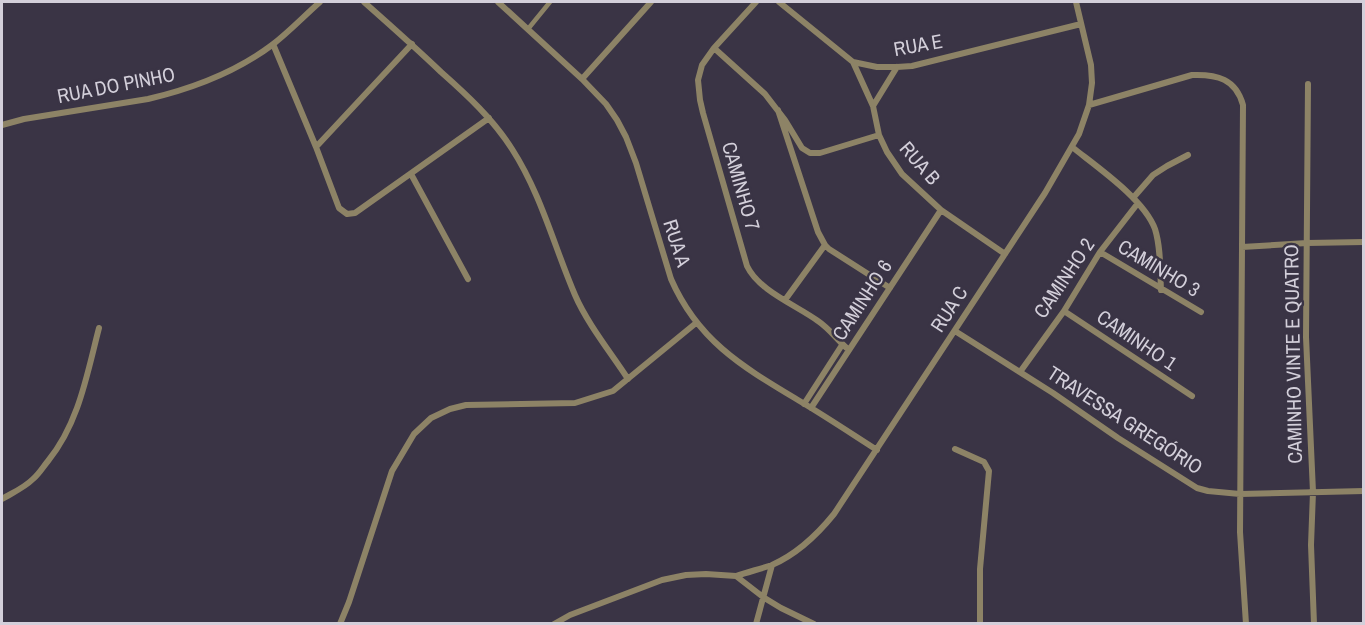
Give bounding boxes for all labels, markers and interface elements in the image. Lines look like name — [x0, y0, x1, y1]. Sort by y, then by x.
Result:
street label: RUA E — [891, 27, 945, 62]
street label: RUA DO PINHO — [55, 60, 177, 109]
street label: RUA B — [894, 135, 947, 190]
street label: CAMINHO 7 — [716, 138, 767, 233]
street label: RUA A — [657, 216, 698, 270]
street label: CAMINHO 2 — [1027, 232, 1100, 323]
street label: CAMINHO 3 — [1113, 233, 1205, 303]
street label: CAMINHO VINTE E QUATRO — [1277, 244, 1308, 464]
street label: CAMINHO 6 — [825, 254, 898, 345]
street label: RUA C — [924, 280, 974, 337]
street label: CAMINHO 1 — [1092, 303, 1183, 376]
street label: TRAVESSA GREGÓRIO — [1042, 359, 1208, 480]

